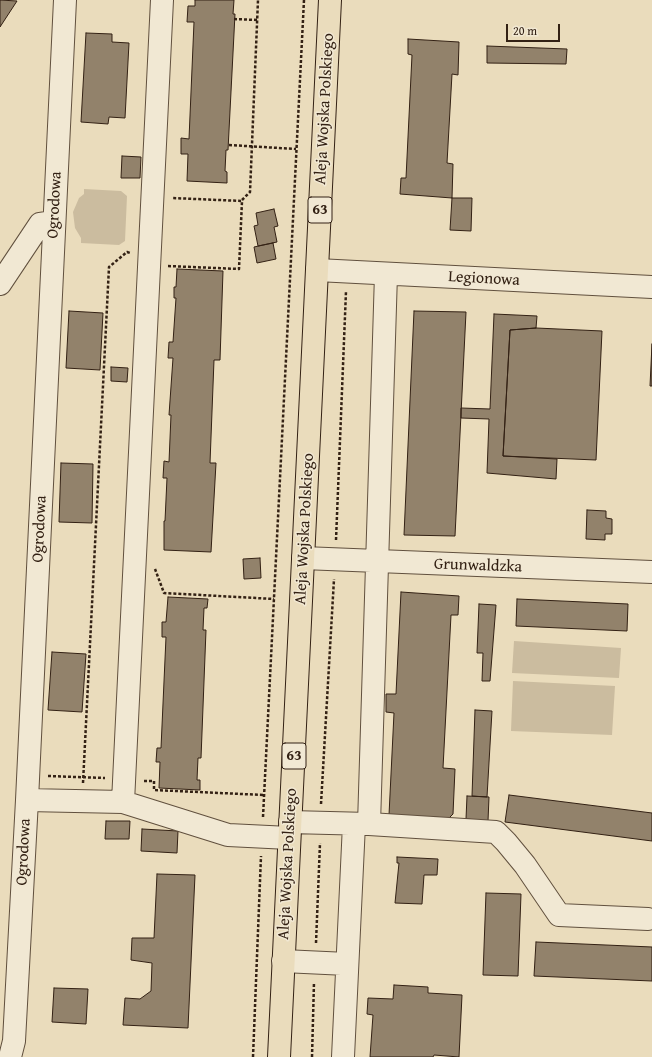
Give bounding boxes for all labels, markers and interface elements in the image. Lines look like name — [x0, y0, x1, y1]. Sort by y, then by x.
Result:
scale bar — [508, 16, 562, 42]
text: 20 m — [513, 22, 537, 39]
street label: Aleja Wojska Polskiego — [311, 33, 339, 185]
street label: Ogrodowa — [44, 171, 66, 239]
road number: 63 — [308, 197, 332, 223]
street label: Legionowa — [448, 268, 520, 290]
street label: Aleja Wojska Polskiego — [291, 453, 319, 605]
street label: Ogrodowa — [29, 495, 51, 563]
street label: Grunwaldzka — [434, 555, 522, 577]
road number: 63 — [282, 743, 306, 769]
street label: Aleja Wojska Polskiego — [274, 788, 302, 940]
street label: Ogrodowa — [13, 818, 35, 886]

